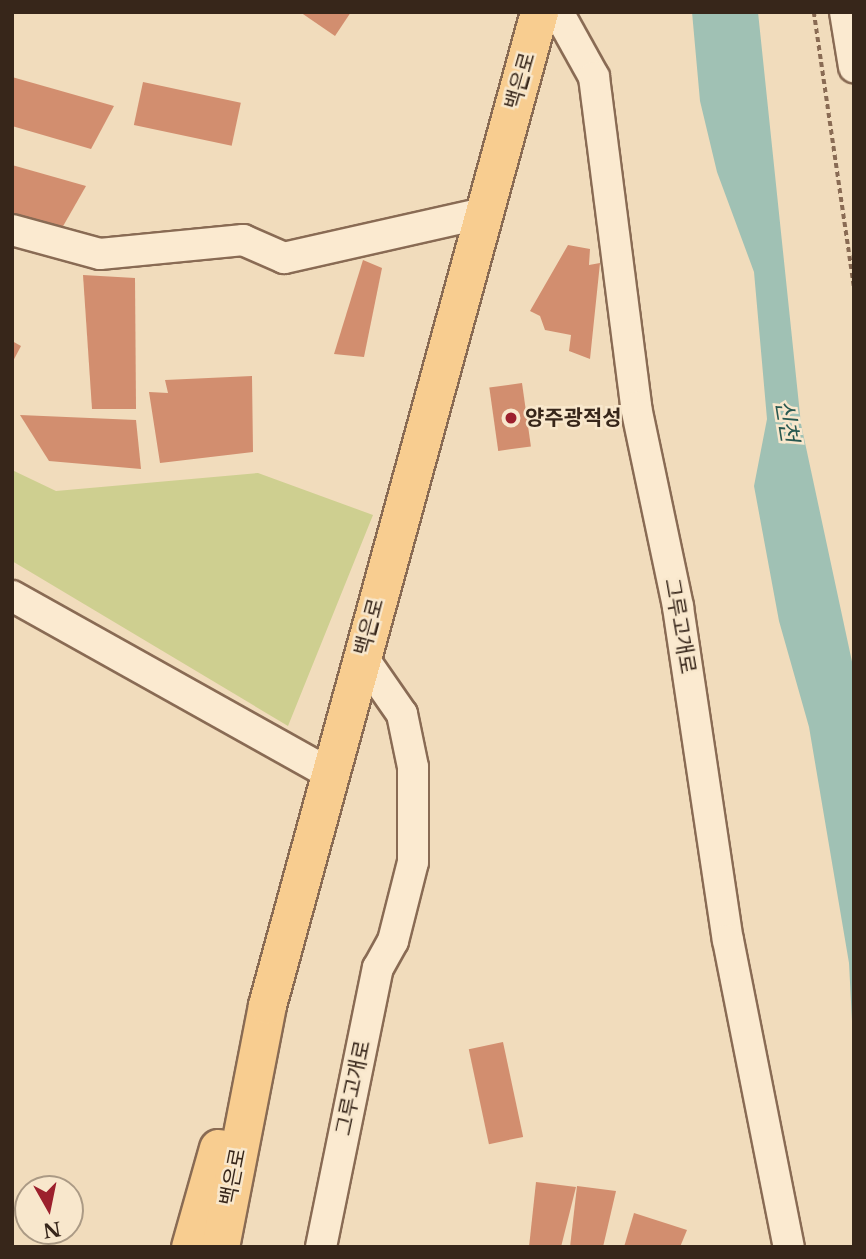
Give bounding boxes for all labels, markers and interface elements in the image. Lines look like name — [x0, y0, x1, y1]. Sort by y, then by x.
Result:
street label: 백은로 — [500, 50, 540, 112]
water label: 신천 — [770, 398, 804, 444]
place label: 양주광적성 — [525, 405, 622, 431]
marker: 양주광적성 — [503, 410, 519, 426]
street label: 그루고개로 — [659, 576, 701, 676]
street label: 백은로 — [349, 596, 389, 658]
street label: 그루고개로 — [331, 1038, 375, 1138]
street label: 백은로 — [215, 1146, 251, 1208]
north arrow — [14, 1175, 84, 1245]
text: N — [41, 1217, 63, 1242]

